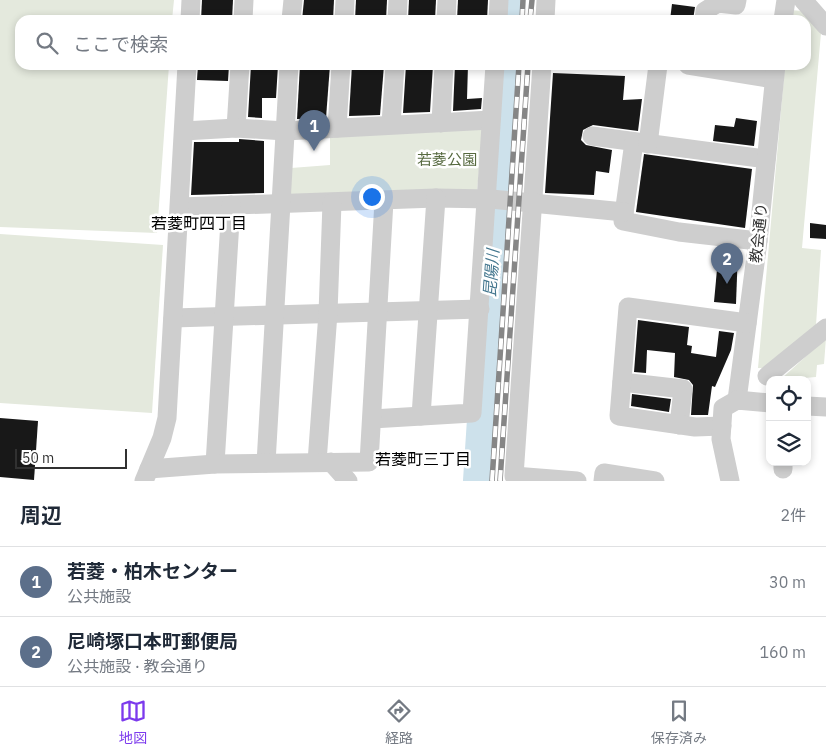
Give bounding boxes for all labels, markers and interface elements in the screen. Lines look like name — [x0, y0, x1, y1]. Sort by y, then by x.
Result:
search box — [15, 15, 811, 70]
icon: search — [33, 29, 61, 57]
text: ここで検索 — [73, 32, 168, 56]
pin: 1 — [298, 110, 330, 151]
park label: 若菱公園 — [417, 150, 477, 169]
your location — [359, 184, 385, 210]
street label: 教会通り — [746, 202, 771, 264]
district label: 若菱町四丁目 — [151, 213, 247, 233]
pin: 2 — [711, 243, 743, 284]
water label: 昆陽川 — [479, 246, 503, 298]
map controls — [766, 376, 811, 466]
button: locate — [766, 376, 811, 421]
button: layers — [766, 421, 811, 466]
scale bar — [15, 446, 128, 469]
text: 50 m — [22, 449, 54, 467]
district label: 若菱町三丁目 — [375, 449, 471, 469]
text: 周辺 — [20, 501, 62, 529]
text: 2件 — [780, 505, 806, 525]
text: 若菱・柏木センター — [67, 559, 238, 583]
text: 1 — [31, 572, 41, 592]
text: 30 m — [769, 572, 806, 592]
text: 公共施設 — [67, 586, 131, 606]
text: 尼崎塚口本町郵便局 — [67, 629, 238, 653]
text: 2 — [31, 642, 41, 662]
text: 160 m — [759, 642, 806, 662]
text: 公共施設 · 教会通り — [67, 656, 208, 676]
tab: 地図 — [119, 697, 147, 747]
tab: 経路 — [385, 697, 413, 747]
tab: 保存済み — [651, 697, 707, 747]

